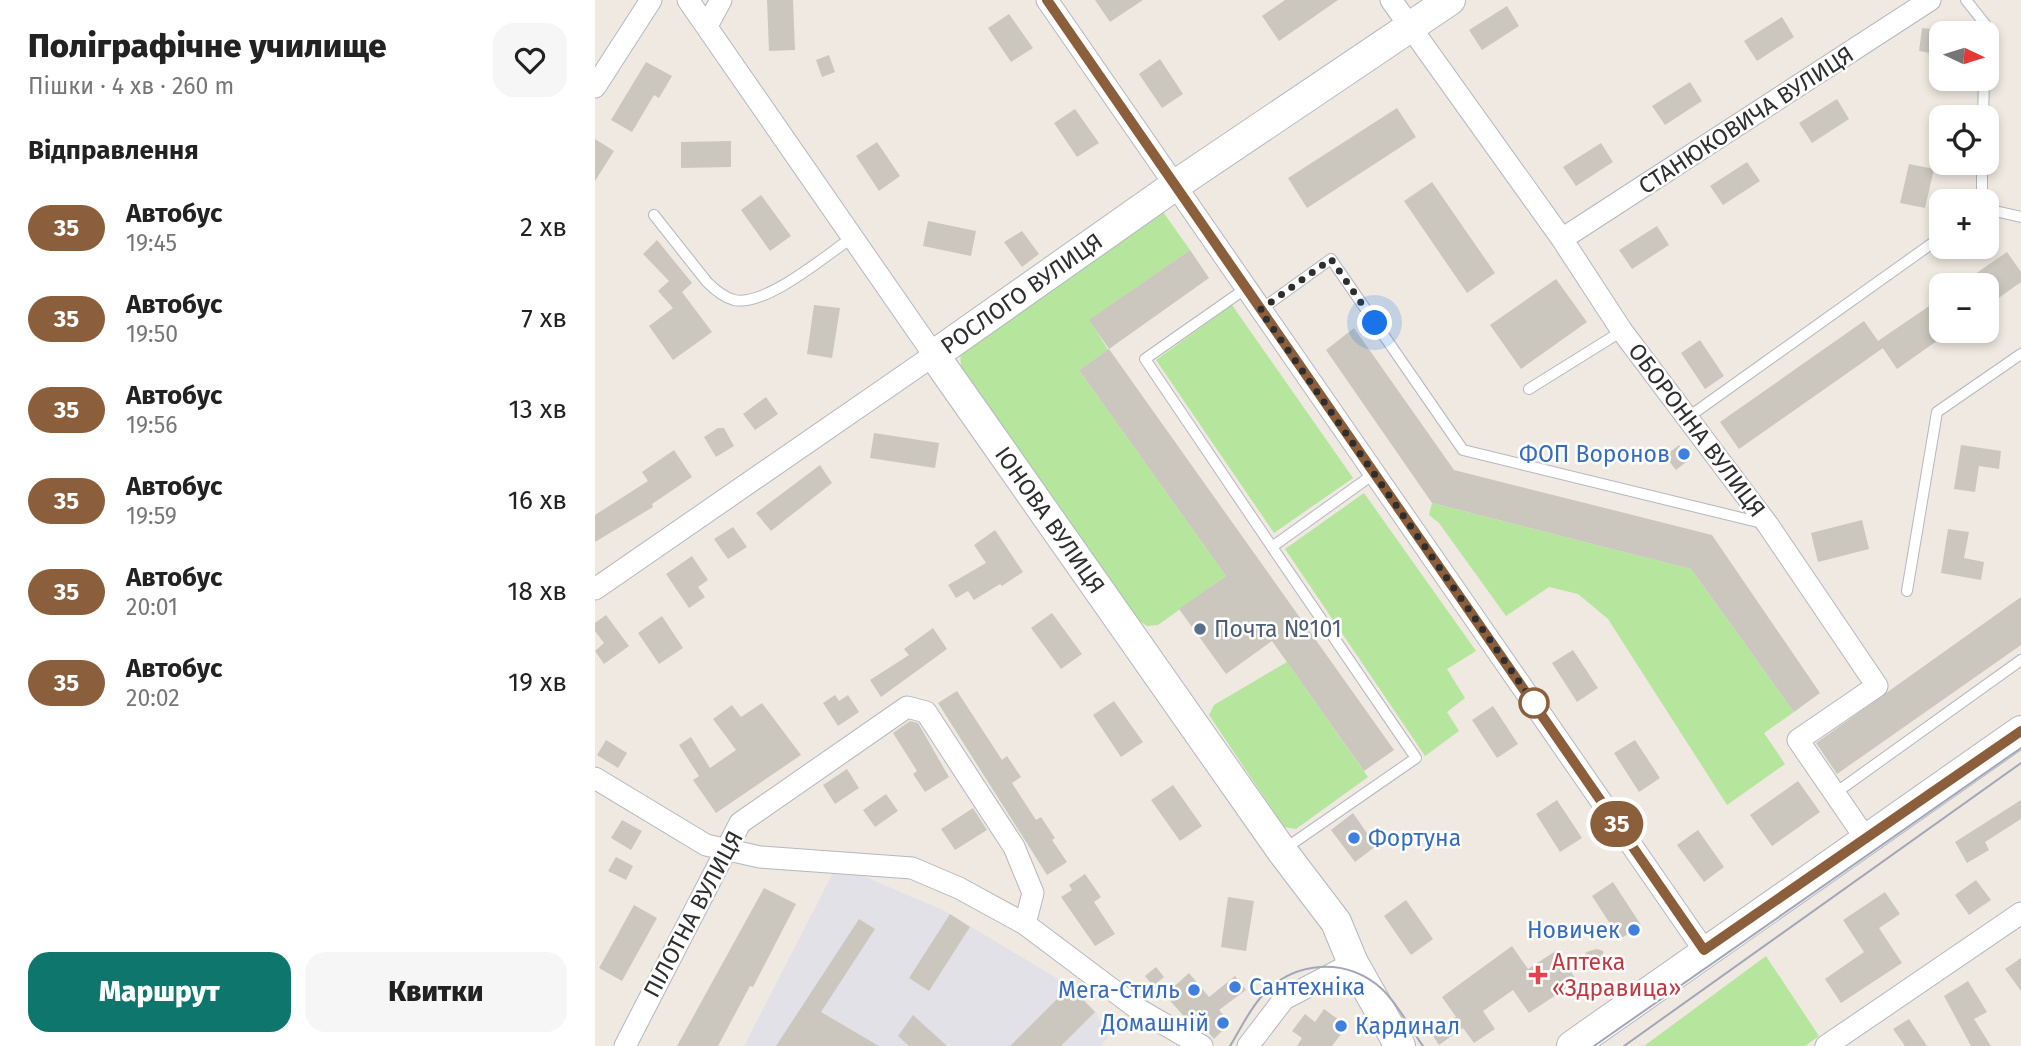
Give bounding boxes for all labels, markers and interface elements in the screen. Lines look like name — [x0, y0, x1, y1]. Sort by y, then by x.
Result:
north arrow — [1929, 21, 1999, 91]
map controls — [1929, 21, 1999, 343]
button: heart — [493, 23, 567, 97]
text: Поліграфічне училище — [28, 26, 387, 66]
street label: СТАНЮКОВИЧА ВУЛИЦЯ — [1633, 40, 1859, 200]
text: Пішки · 4 хв · 260 m — [28, 72, 234, 100]
button: locate — [1929, 105, 1999, 175]
text: Відправлення — [28, 135, 199, 166]
button: + — [1929, 189, 1999, 259]
text: Автобус — [126, 198, 223, 229]
text: 2 хв — [520, 212, 567, 243]
text: 35 — [54, 214, 79, 242]
street label: РОСЛОГО ВУЛИЦЯ — [935, 227, 1108, 360]
text: 19:45 — [126, 229, 177, 257]
button: − — [1929, 273, 1999, 343]
text: Автобус — [126, 289, 223, 320]
text: 7 хв — [521, 303, 567, 334]
text: 35 — [54, 305, 79, 333]
your location — [1357, 305, 1392, 340]
text: 19:50 — [126, 320, 178, 348]
street label: ОБОРОННА ВУЛИЦЯ — [1623, 338, 1771, 522]
text: Автобус — [126, 380, 223, 411]
text: 13 хв — [509, 394, 567, 425]
text: 35 — [54, 396, 79, 424]
text: 19:56 — [126, 411, 177, 439]
place label: ФОП Воронов — [1519, 440, 1670, 468]
street label: ІОНОВА ВУЛИЦЯ — [989, 441, 1111, 599]
marker: ФОП Воронов — [1676, 446, 1692, 462]
text: Автобус — [126, 471, 223, 502]
text: 16 хв — [508, 485, 567, 516]
text: 35 — [54, 487, 79, 515]
text: 19:59 — [126, 502, 177, 530]
text: Автобус — [126, 562, 223, 593]
text: 18 хв — [507, 576, 567, 607]
text: 35 — [54, 578, 79, 606]
text: 20:01 — [126, 593, 178, 621]
place label: Почта №101 — [1214, 615, 1342, 643]
marker: Почта №101 — [1192, 621, 1208, 637]
text: Автобус — [126, 653, 223, 684]
text: 19 хв — [508, 667, 567, 698]
text: 35 — [54, 669, 79, 697]
text: 20:02 — [126, 684, 180, 712]
unlabelled marker — [1519, 688, 1549, 718]
line badge: 35 — [1585, 801, 1649, 847]
text: 35 — [1604, 810, 1630, 838]
place label: Фортуна — [1368, 824, 1461, 852]
street label: ПІЛОТНА ВУЛИЦЯ — [637, 826, 749, 1002]
marker: Фортуна — [1346, 830, 1362, 846]
place label: Новичек — [1527, 916, 1620, 944]
marker: Новичек — [1626, 922, 1642, 938]
place label: Аптека «Здравица» — [1552, 948, 1681, 1002]
button: Маршрут — [28, 952, 291, 1032]
button: Квитки — [305, 952, 567, 1032]
marker: Аптека «Здравица» — [1530, 967, 1546, 983]
place label: Сантехніка — [1249, 973, 1365, 1001]
place label: Мега-Стиль — [1058, 976, 1180, 1004]
marker: Сантехніка — [1227, 979, 1243, 995]
marker: Мега-Стиль — [1186, 982, 1202, 998]
place label: Домашній — [1100, 1009, 1209, 1037]
place label: Кардинал — [1355, 1012, 1460, 1040]
marker: Домашній — [1215, 1015, 1231, 1031]
marker: Кардинал — [1333, 1018, 1349, 1034]

